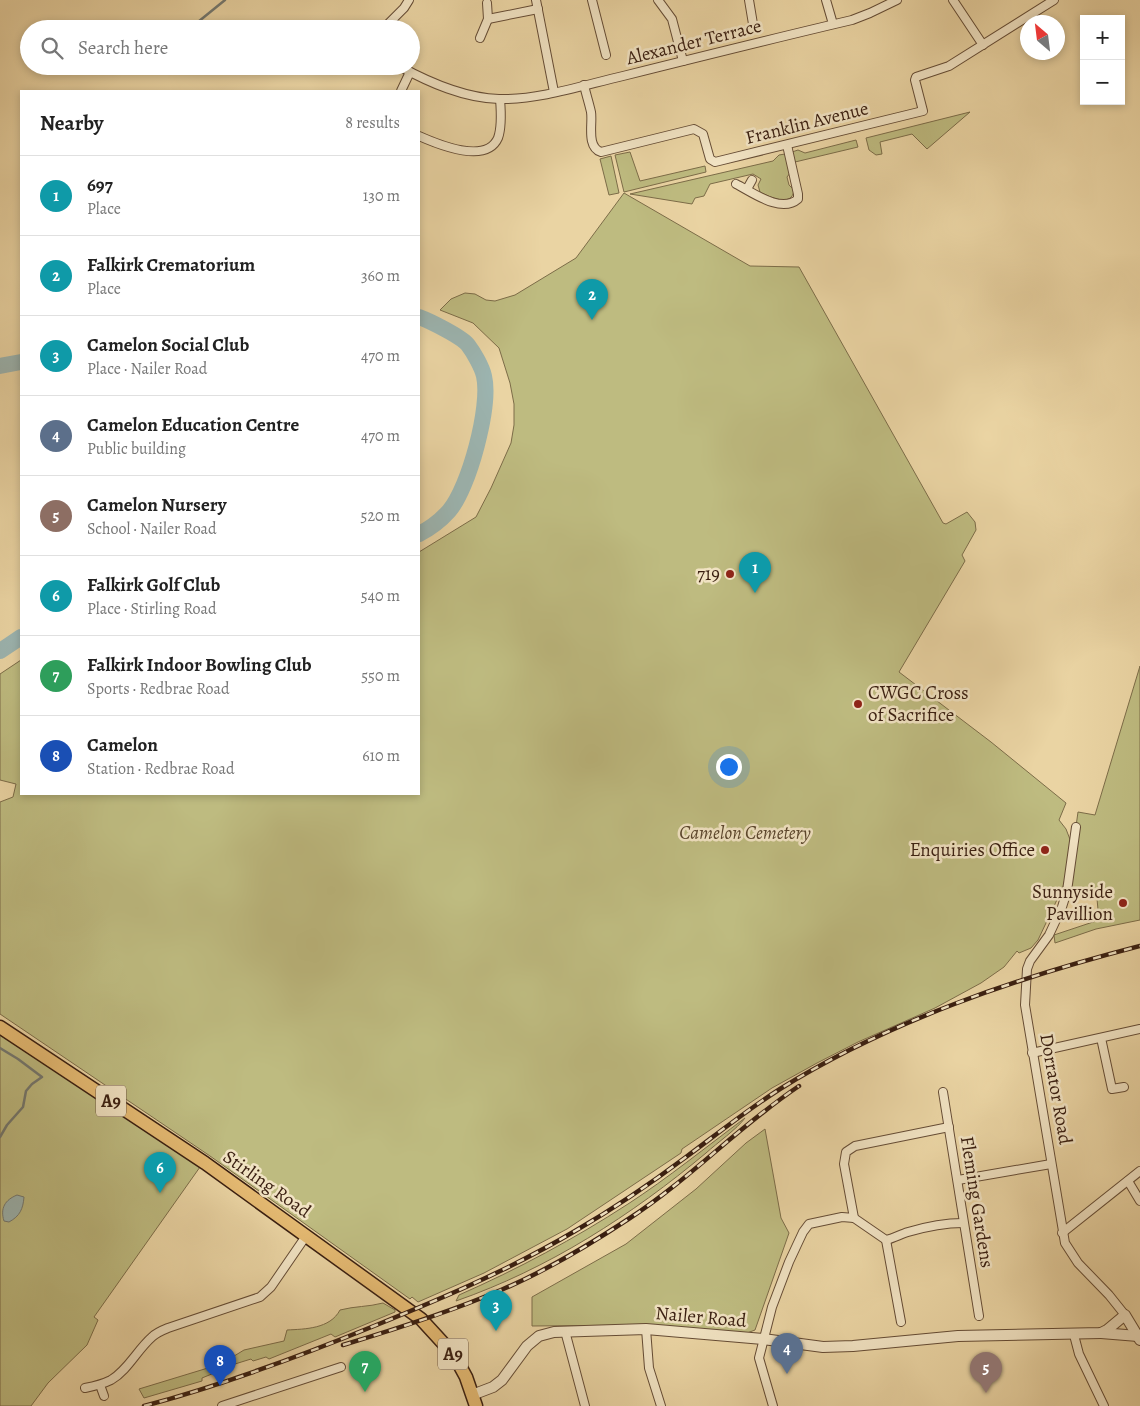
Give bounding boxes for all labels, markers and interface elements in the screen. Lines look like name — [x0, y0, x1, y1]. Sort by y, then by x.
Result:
street label: Alexander Terrace — [623, 13, 764, 72]
north arrow — [1020, 15, 1065, 60]
map controls — [1080, 15, 1125, 105]
button: + — [1080, 15, 1125, 60]
search box — [20, 20, 420, 75]
icon: search — [38, 34, 66, 62]
text: Search here — [78, 35, 168, 61]
button: − — [1080, 60, 1125, 105]
street label: Franklin Avenue — [743, 95, 871, 151]
text: Nearby — [40, 109, 103, 137]
text: 8 results — [345, 112, 400, 134]
text: 697 — [87, 172, 113, 198]
text: 1 — [53, 185, 59, 207]
text: 130 m — [363, 185, 400, 207]
text: Place — [87, 198, 121, 220]
text: Falkirk Crematorium — [87, 252, 255, 278]
text: 2 — [52, 265, 60, 287]
text: 360 m — [361, 265, 400, 287]
text: Place — [87, 278, 121, 300]
pin: 2 — [576, 279, 608, 320]
text: Camelon Social Club — [87, 332, 249, 358]
text: 3 — [53, 345, 59, 367]
text: 470 m — [361, 345, 400, 367]
text: Place · Nailer Road — [87, 358, 207, 380]
text: Camelon Education Centre — [87, 412, 299, 438]
text: 4 — [52, 425, 60, 447]
text: 470 m — [361, 425, 400, 447]
text: Public building — [87, 438, 186, 460]
text: Camelon Nursery — [87, 492, 227, 518]
text: 5 — [53, 505, 59, 527]
text: 520 m — [361, 505, 400, 527]
text: School · Nailer Road — [87, 518, 217, 540]
pin: 1 — [739, 552, 771, 593]
place label: 719 — [697, 561, 720, 587]
marker: 719 — [724, 568, 736, 580]
text: Falkirk Golf Club — [87, 572, 220, 598]
text: 6 — [52, 585, 60, 607]
text: 540 m — [361, 585, 400, 607]
text: Place · Stirling Road — [87, 598, 216, 620]
text: Falkirk Indoor Bowling Club — [87, 652, 312, 678]
text: 7 — [53, 665, 59, 687]
text: 550 m — [361, 665, 400, 687]
text: Sports · Redbrae Road — [87, 678, 230, 700]
place label: CWGC Cross of Sacrifice — [868, 680, 969, 728]
marker: CWGC Cross of Sacrifice — [852, 698, 864, 710]
text: Camelon — [87, 732, 158, 758]
text: 8 — [52, 745, 60, 767]
text: 610 m — [362, 745, 400, 767]
your location — [716, 754, 742, 780]
text: Station · Redbrae Road — [87, 758, 235, 780]
park label: Camelon Cemetery — [679, 820, 811, 846]
place label: Enquiries Office — [910, 837, 1035, 863]
marker: Enquiries Office — [1039, 844, 1051, 856]
place label: Sunnyside Pavillion — [1032, 879, 1113, 927]
marker: Sunnyside Pavillion — [1117, 897, 1129, 909]
street label: Dorrator Road — [1033, 1031, 1079, 1147]
road number: A9 — [96, 1086, 126, 1116]
street label: Fleming Gardens — [954, 1134, 1000, 1270]
street label: Stirling Road — [218, 1144, 317, 1224]
pin: 6 — [144, 1152, 176, 1193]
pin: 3 — [480, 1290, 512, 1331]
street label: Nailer Road — [654, 1300, 748, 1334]
pin: 4 — [771, 1333, 803, 1374]
road number: A9 — [438, 1338, 468, 1370]
pin: 8 — [204, 1345, 236, 1386]
pin: 7 — [349, 1351, 381, 1392]
pin: 5 — [970, 1352, 1002, 1393]

